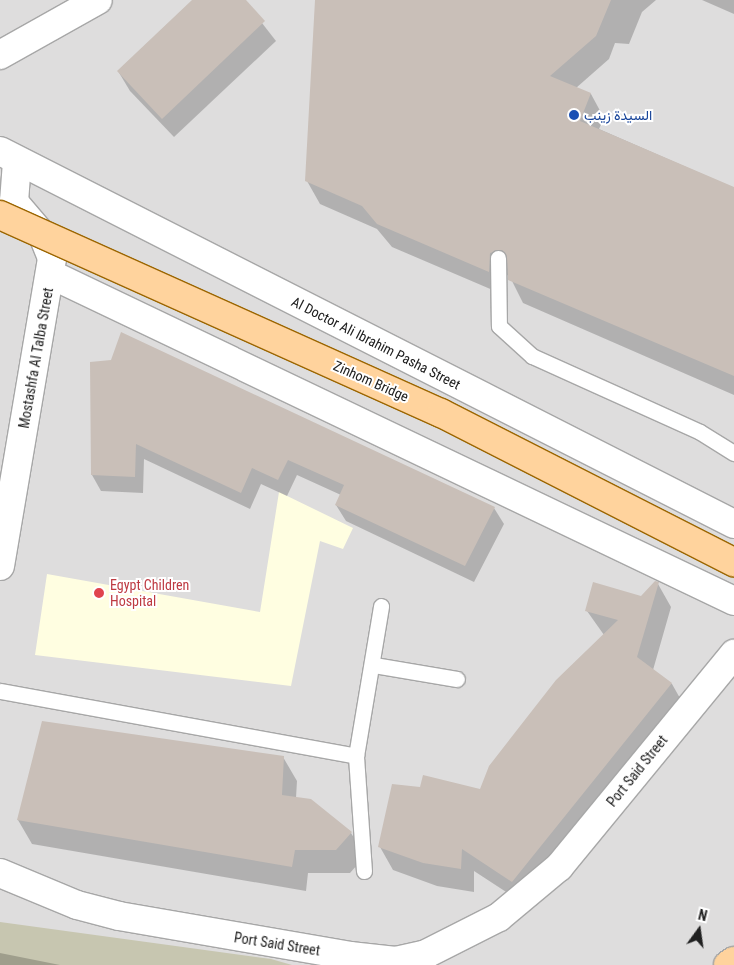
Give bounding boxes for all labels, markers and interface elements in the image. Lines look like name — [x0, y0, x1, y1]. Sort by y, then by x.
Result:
place label: السيدة زينب — [584, 107, 652, 123]
marker: السيدة زينب — [568, 109, 580, 121]
street label: Mostashfa Al Talba Street — [15, 286, 57, 430]
street label: Al Doctor Ali Ibrahim Pasha Street — [289, 293, 463, 393]
street label: Zinhom Bridge — [331, 357, 411, 405]
place label: Egypt Children Hospital — [110, 577, 189, 610]
marker: Egypt Children Hospital — [92, 586, 106, 600]
street label: Port Said Street — [603, 732, 671, 810]
north arrow — [674, 905, 724, 955]
text: N — [697, 907, 709, 924]
street label: Port Said Street — [233, 929, 321, 959]

